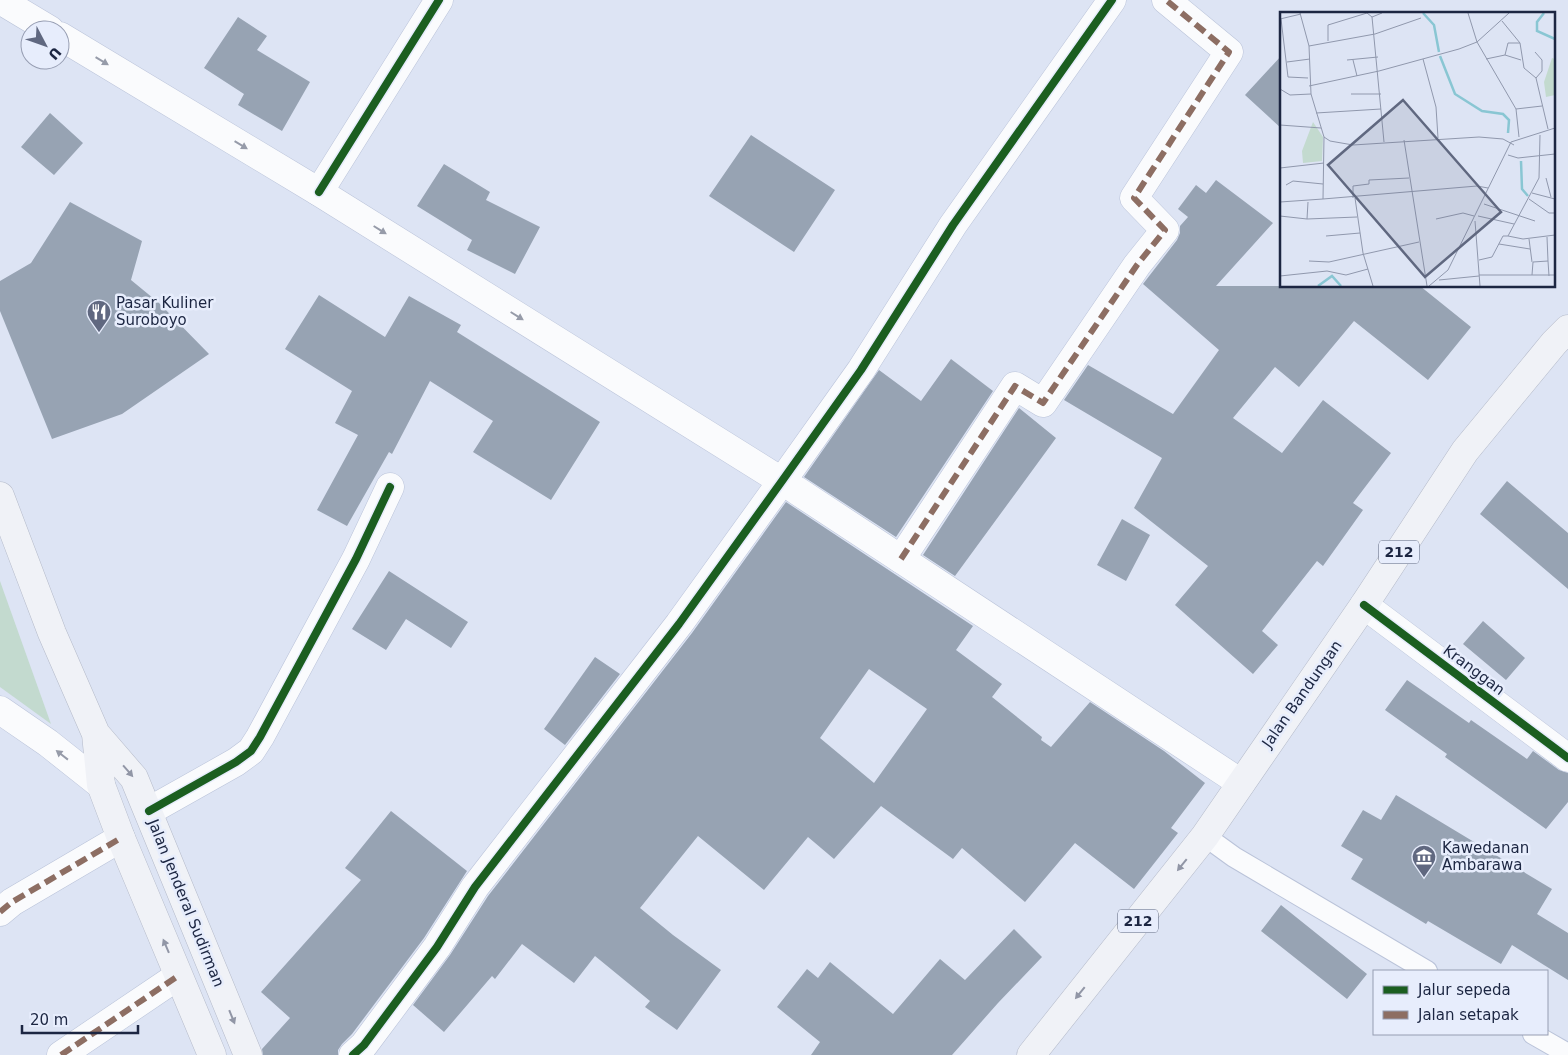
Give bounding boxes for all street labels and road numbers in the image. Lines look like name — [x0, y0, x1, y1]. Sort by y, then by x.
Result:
road number: 212 — [1379, 540, 1419, 564]
street label: Jalan Bandungan — [1258, 637, 1346, 752]
street label: Kranggan — [1440, 641, 1508, 699]
street label: Jalan Jenderal Sudirman — [144, 816, 228, 990]
road number: 212 — [1118, 909, 1158, 932]

